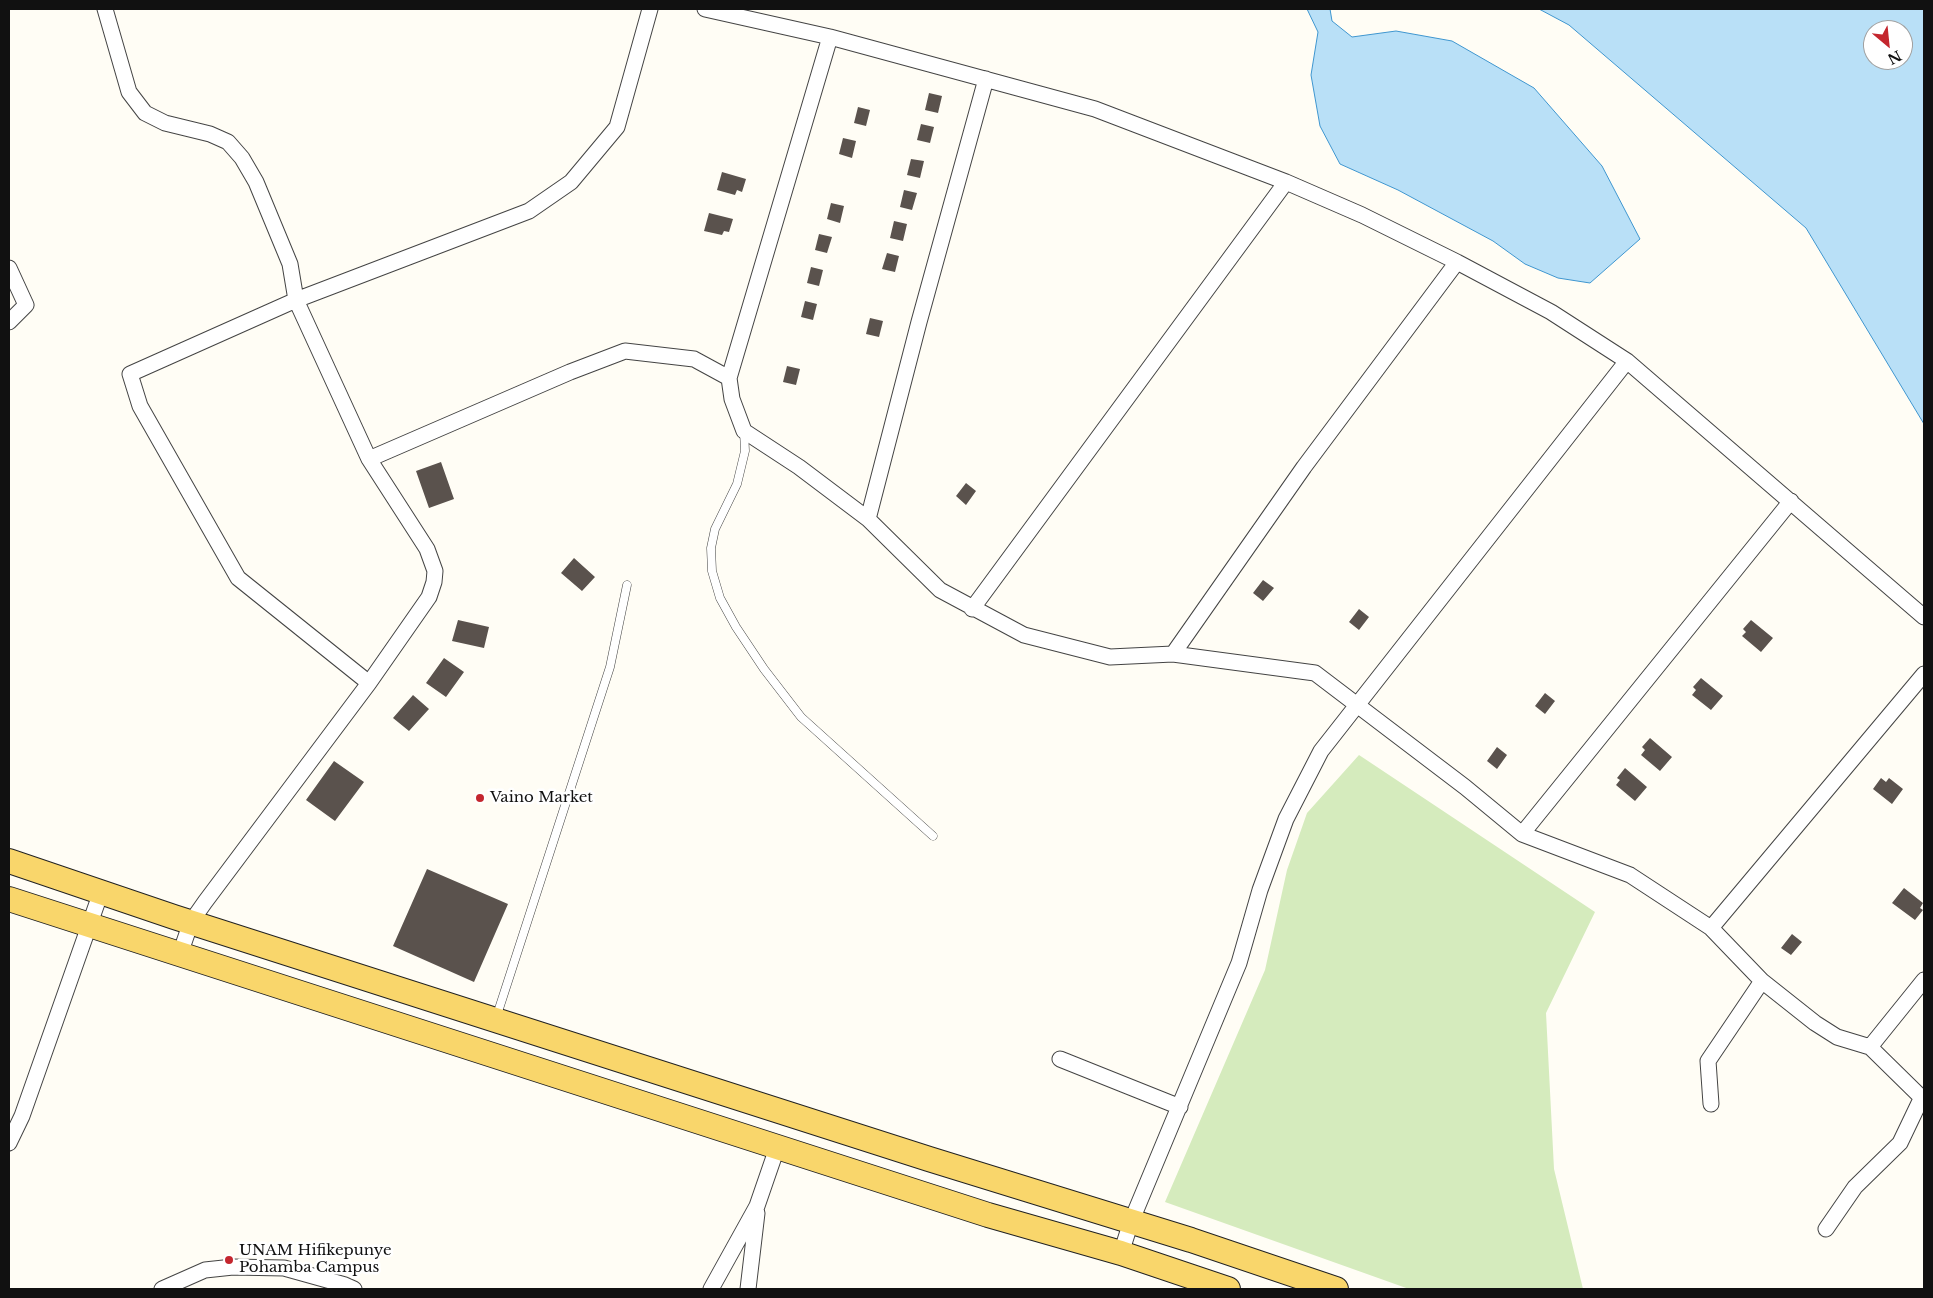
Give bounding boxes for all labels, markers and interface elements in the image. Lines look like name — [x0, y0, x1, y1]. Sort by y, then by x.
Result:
north arrow — [1863, 20, 1913, 70]
text: N — [1885, 46, 1905, 68]
place label: Vaino Market — [490, 789, 593, 807]
marker: Vaino Market — [474, 792, 486, 804]
place label: UNAM Hifikepunye Pohamba Campus — [239, 1242, 392, 1277]
marker: UNAM Hifikepunye Pohamba Campus — [223, 1254, 235, 1266]

